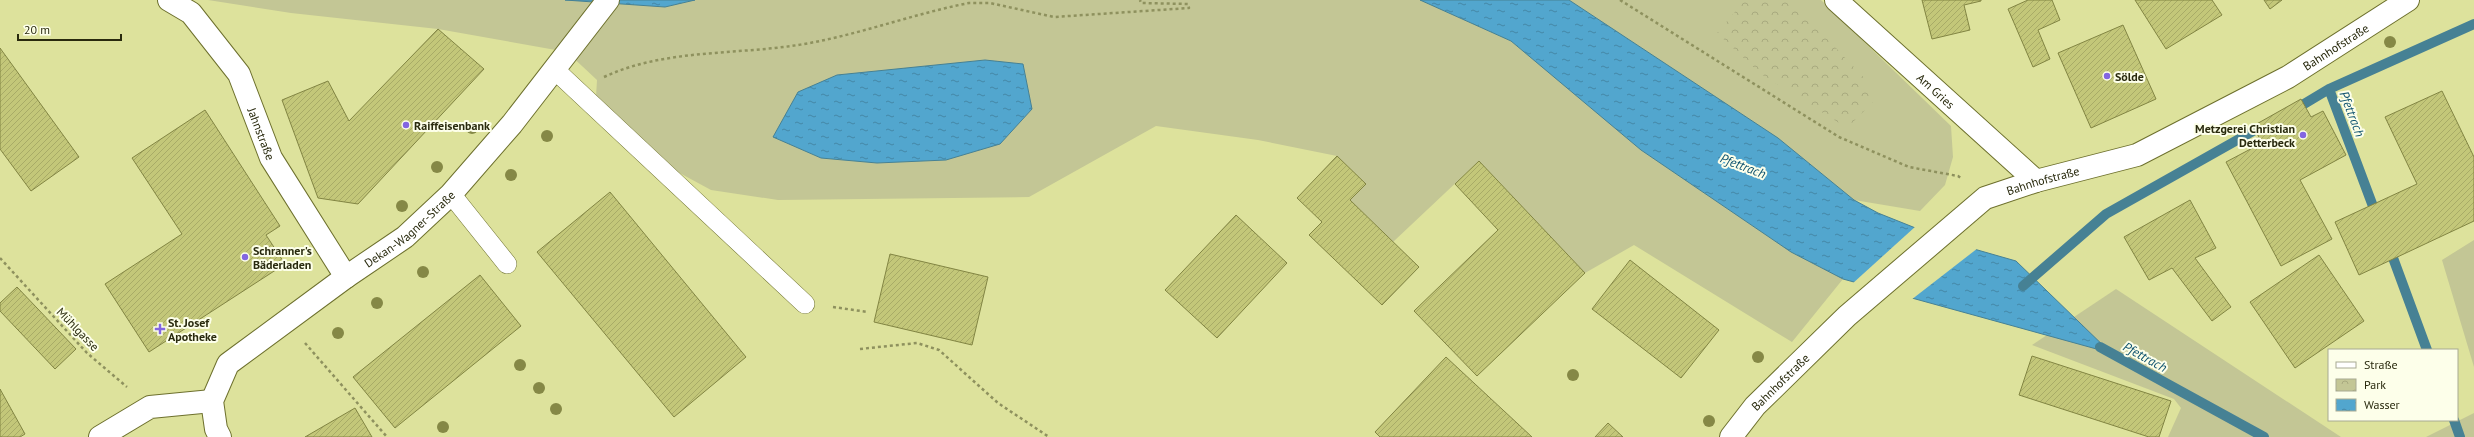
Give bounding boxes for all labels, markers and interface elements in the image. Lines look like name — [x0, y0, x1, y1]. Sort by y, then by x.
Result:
scale bar — [18, 16, 121, 42]
street label: Bahnhofstraße — [2300, 20, 2371, 73]
text: 20 m — [24, 22, 50, 37]
place label: Sölde — [2115, 69, 2144, 84]
street label: Am Gries — [1914, 70, 1958, 112]
marker: Sölde — [2102, 71, 2112, 81]
water label: Pfettrach — [2336, 89, 2369, 139]
street label: Jahnstraße — [245, 104, 279, 162]
place label: Raiffeisenbank — [414, 118, 490, 133]
marker: Raiffeisenbank — [401, 120, 411, 130]
place label: Metzgerei Christian Detterbeck — [2195, 121, 2295, 150]
marker: Metzgerei Christian Detterbeck — [2298, 130, 2308, 140]
water label: Pfettrach — [1718, 150, 1768, 183]
street label: Bahnhofstraße — [2004, 163, 2081, 198]
street label: Dekan-Wagner-Straße — [361, 187, 458, 270]
place label: Schranner's Bäderladen — [253, 243, 312, 272]
marker: Schranner's Bäderladen — [240, 252, 250, 262]
street label: Mühlgasse — [54, 304, 102, 354]
place label: St. Josef Apotheke — [168, 315, 217, 344]
marker: St. Josef Apotheke — [155, 324, 165, 334]
water label: Pfettrach — [2120, 338, 2170, 376]
legend — [2328, 349, 2458, 421]
street label: Bahnhofstraße — [1748, 350, 1812, 413]
text: Straße — [2364, 357, 2398, 372]
text: Park — [2364, 377, 2386, 392]
text: Wasser — [2364, 397, 2400, 412]

